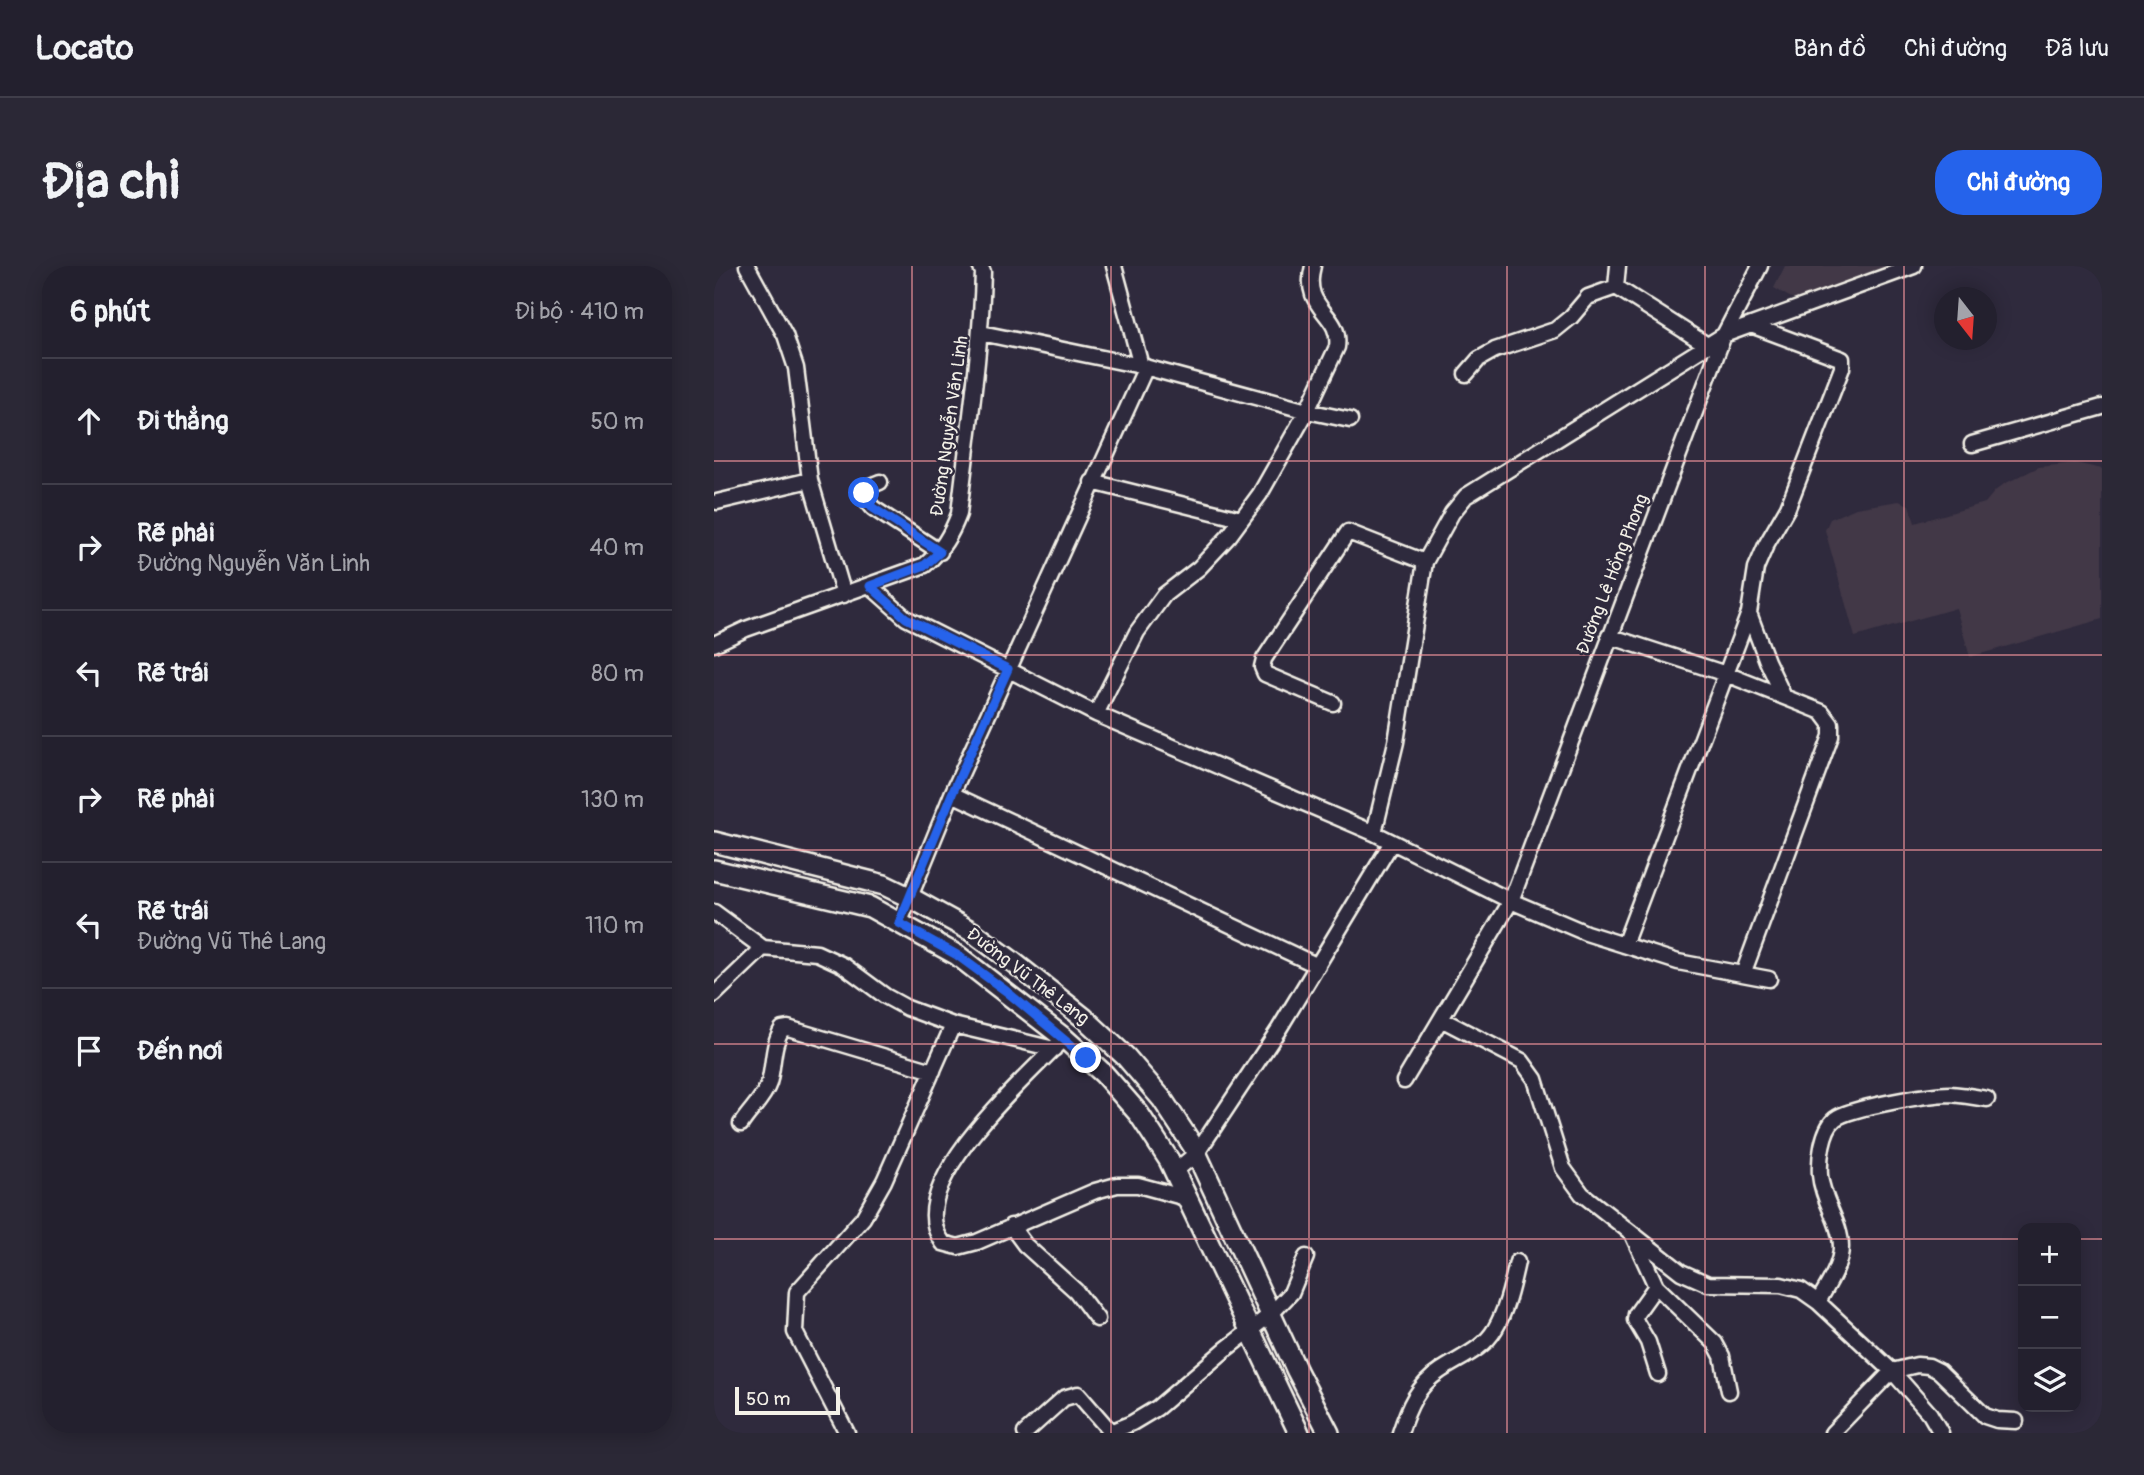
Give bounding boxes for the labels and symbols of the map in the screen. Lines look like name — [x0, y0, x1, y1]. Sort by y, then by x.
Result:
north arrow — [1934, 287, 1997, 350]
street label: Đường Nguyễn Văn Linh — [925, 334, 974, 518]
route start — [848, 477, 879, 508]
street label: Đường Lê Hồng Phong — [1571, 491, 1654, 658]
street label: Đường Vũ Thê Lang — [962, 923, 1094, 1030]
route end — [1070, 1042, 1101, 1073]
scale bar — [735, 1384, 840, 1416]

